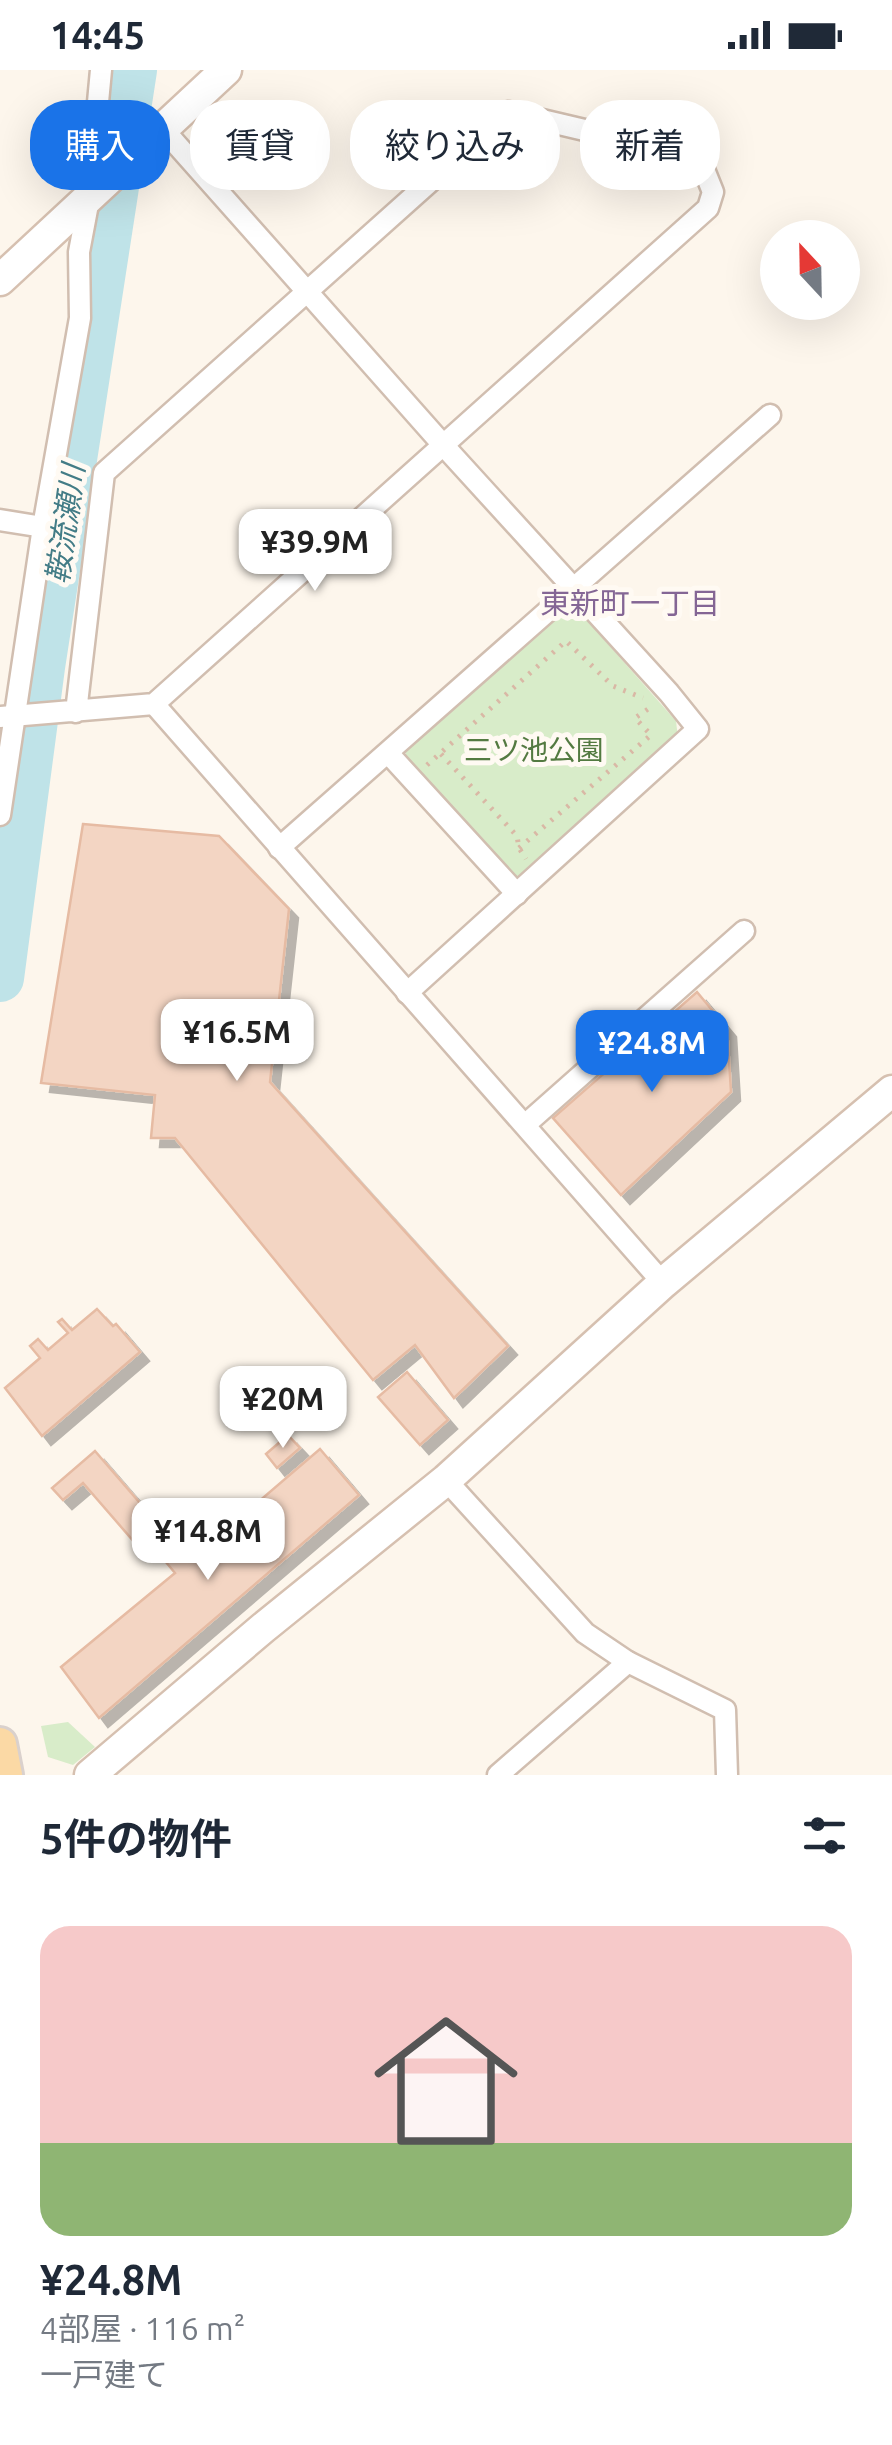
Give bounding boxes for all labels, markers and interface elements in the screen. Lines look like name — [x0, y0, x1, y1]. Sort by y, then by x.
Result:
text: 14:45 — [50, 14, 145, 56]
chip: 購入 — [30, 100, 170, 190]
chip: 賃貸 — [190, 100, 330, 190]
chip: 絞り込み — [350, 100, 560, 190]
chip: 新着 — [580, 100, 720, 190]
north arrow — [760, 220, 860, 320]
map controls — [760, 220, 860, 320]
water label: 鞍流瀬川 — [40, 459, 91, 586]
pin: ¥39.9M — [234, 509, 396, 594]
text: ¥39.9M — [261, 523, 369, 559]
district label: 東新町一丁目 — [540, 586, 720, 620]
park label: 三ツ池公園 — [464, 734, 604, 765]
pin: ¥16.5M — [156, 999, 318, 1084]
pin: ¥24.8M — [571, 1010, 733, 1095]
text: ¥16.5M — [183, 1013, 291, 1049]
text: ¥24.8M — [598, 1024, 706, 1060]
pin: ¥20M — [224, 1366, 342, 1451]
text: ¥20M — [242, 1380, 324, 1416]
pin: ¥14.8M — [127, 1498, 289, 1583]
text: ¥14.8M — [154, 1512, 262, 1548]
icon: filters — [797, 1808, 852, 1863]
text: 5件の物件 — [40, 1815, 232, 1862]
icon: home — [356, 1991, 536, 2171]
text: ¥24.8M — [40, 2256, 182, 2303]
text: 4部屋 · 116 m² — [40, 2310, 245, 2346]
text: 一戸建て — [40, 2356, 168, 2392]

